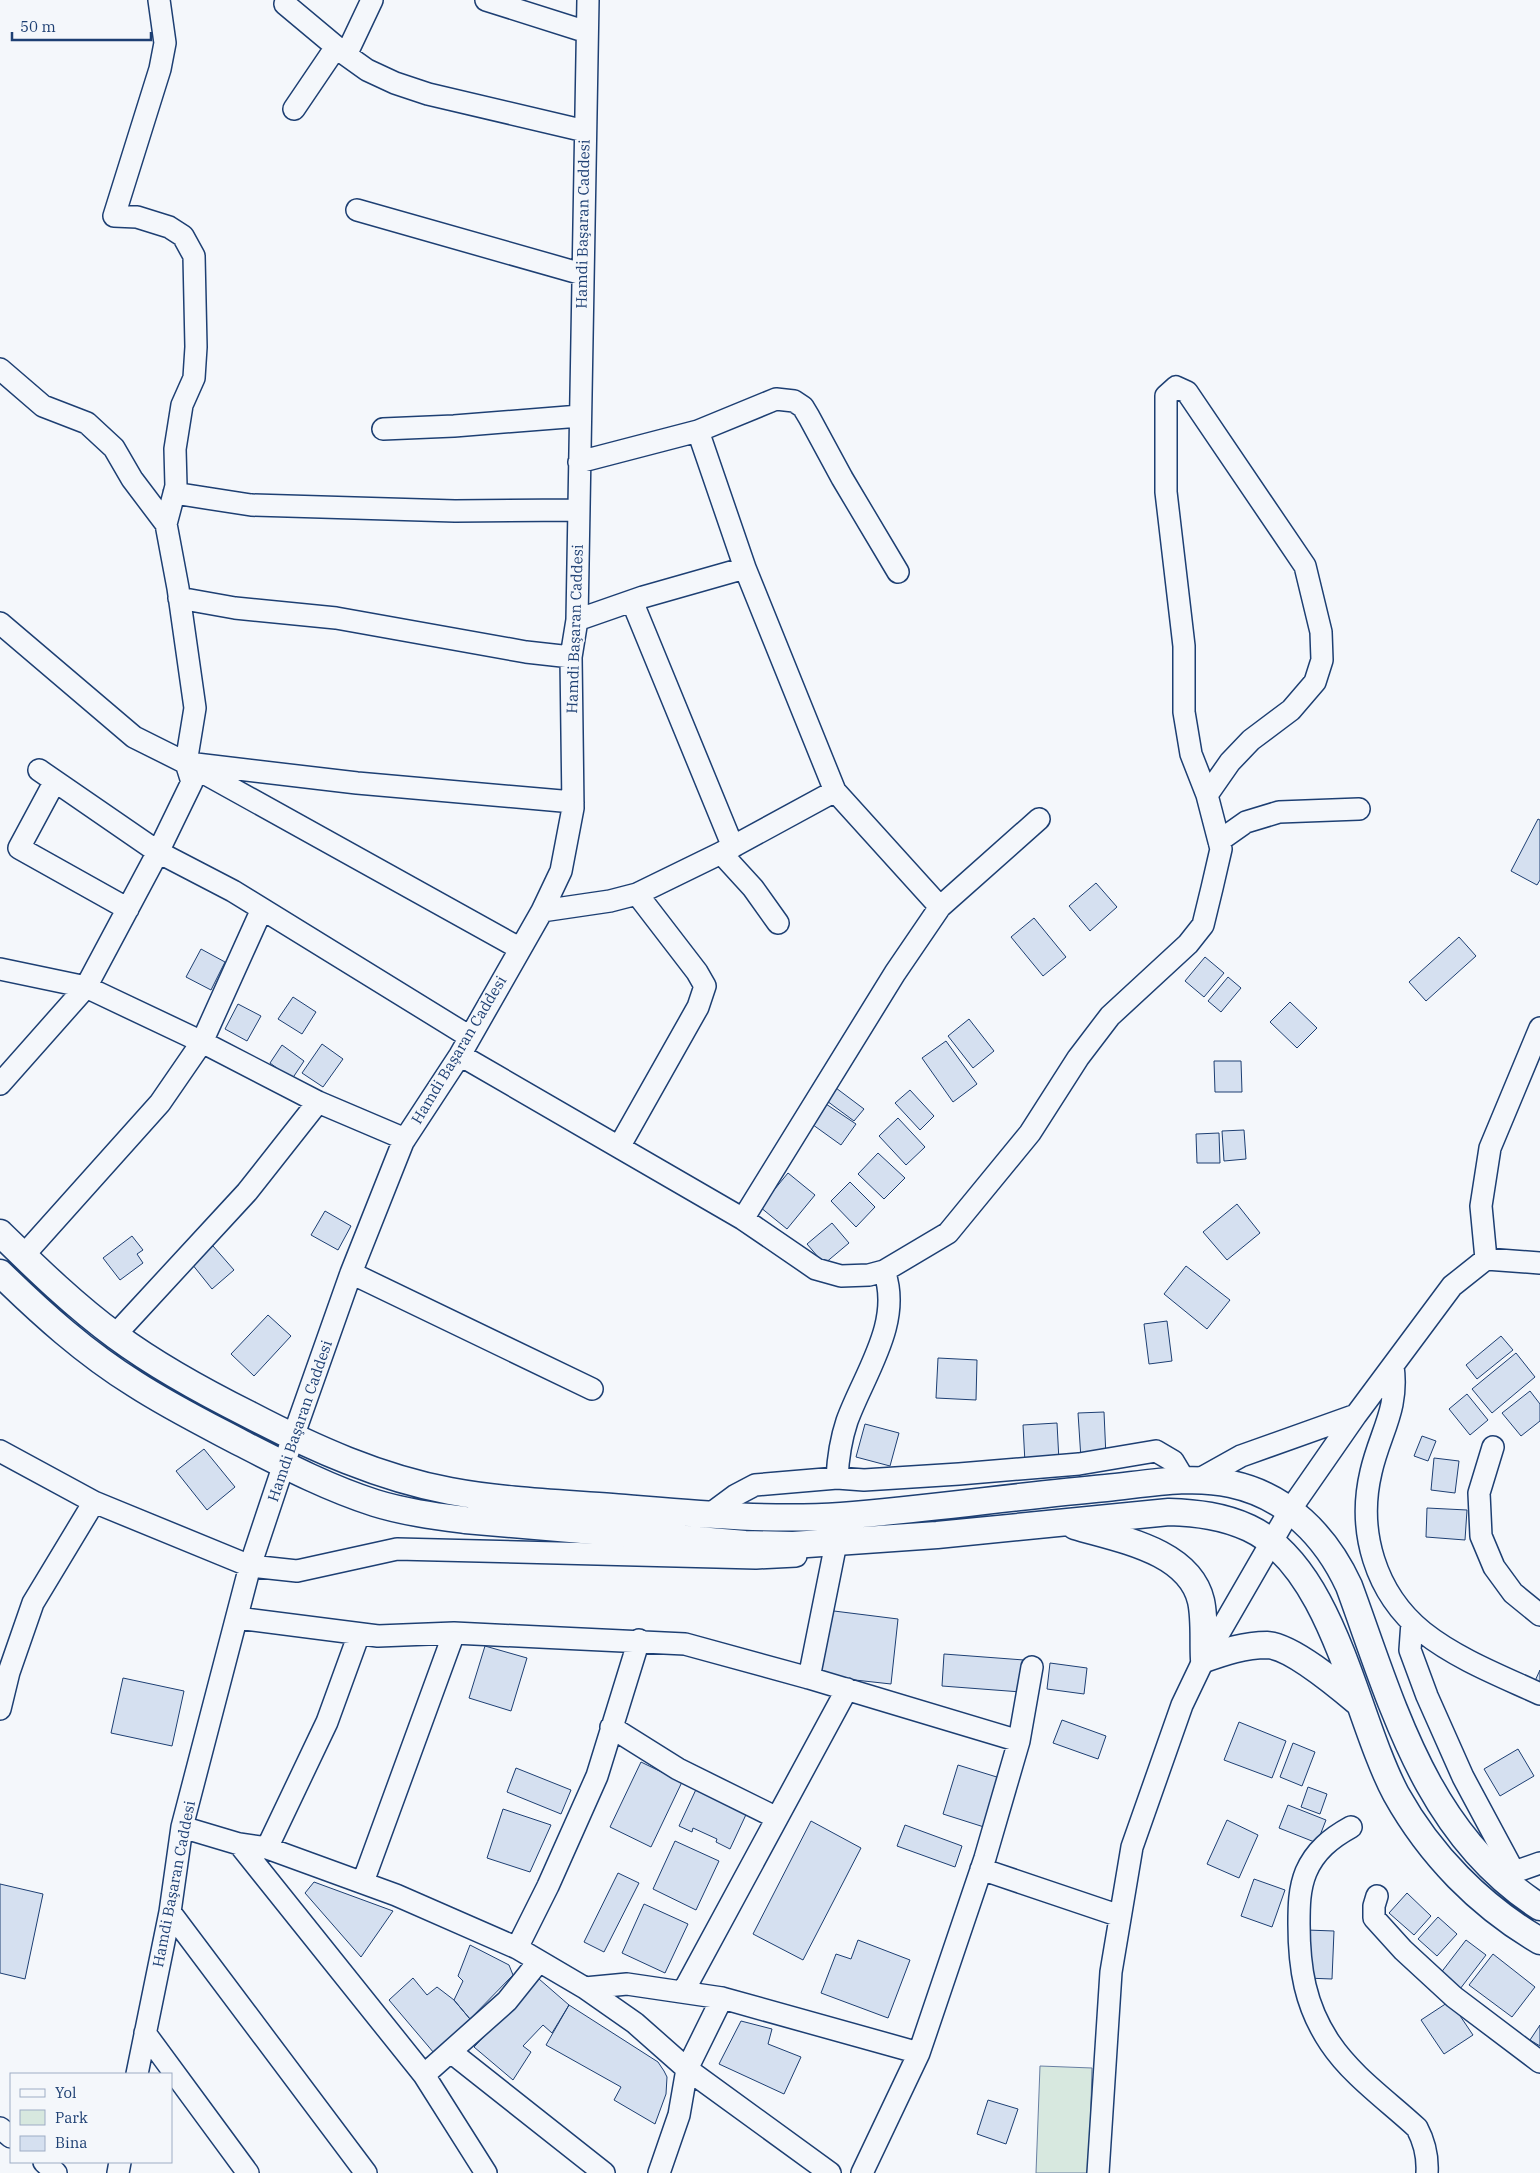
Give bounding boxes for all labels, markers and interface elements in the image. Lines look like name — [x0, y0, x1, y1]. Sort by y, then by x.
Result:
scale bar — [12, 10, 151, 42]
text: 50 m — [20, 17, 56, 36]
street label: Hamdi Başaran Caddesi — [572, 139, 593, 309]
street label: Hamdi Başaran Caddesi — [562, 544, 587, 714]
street label: Hamdi Başaran Caddesi — [407, 972, 510, 1127]
street label: Hamdi Başaran Caddesi — [263, 1337, 336, 1504]
street label: Hamdi Başaran Caddesi — [148, 1799, 199, 1969]
legend — [10, 2073, 172, 2163]
text: Yol — [55, 2083, 76, 2102]
text: Park — [55, 2108, 88, 2127]
text: Bina — [55, 2133, 88, 2152]

